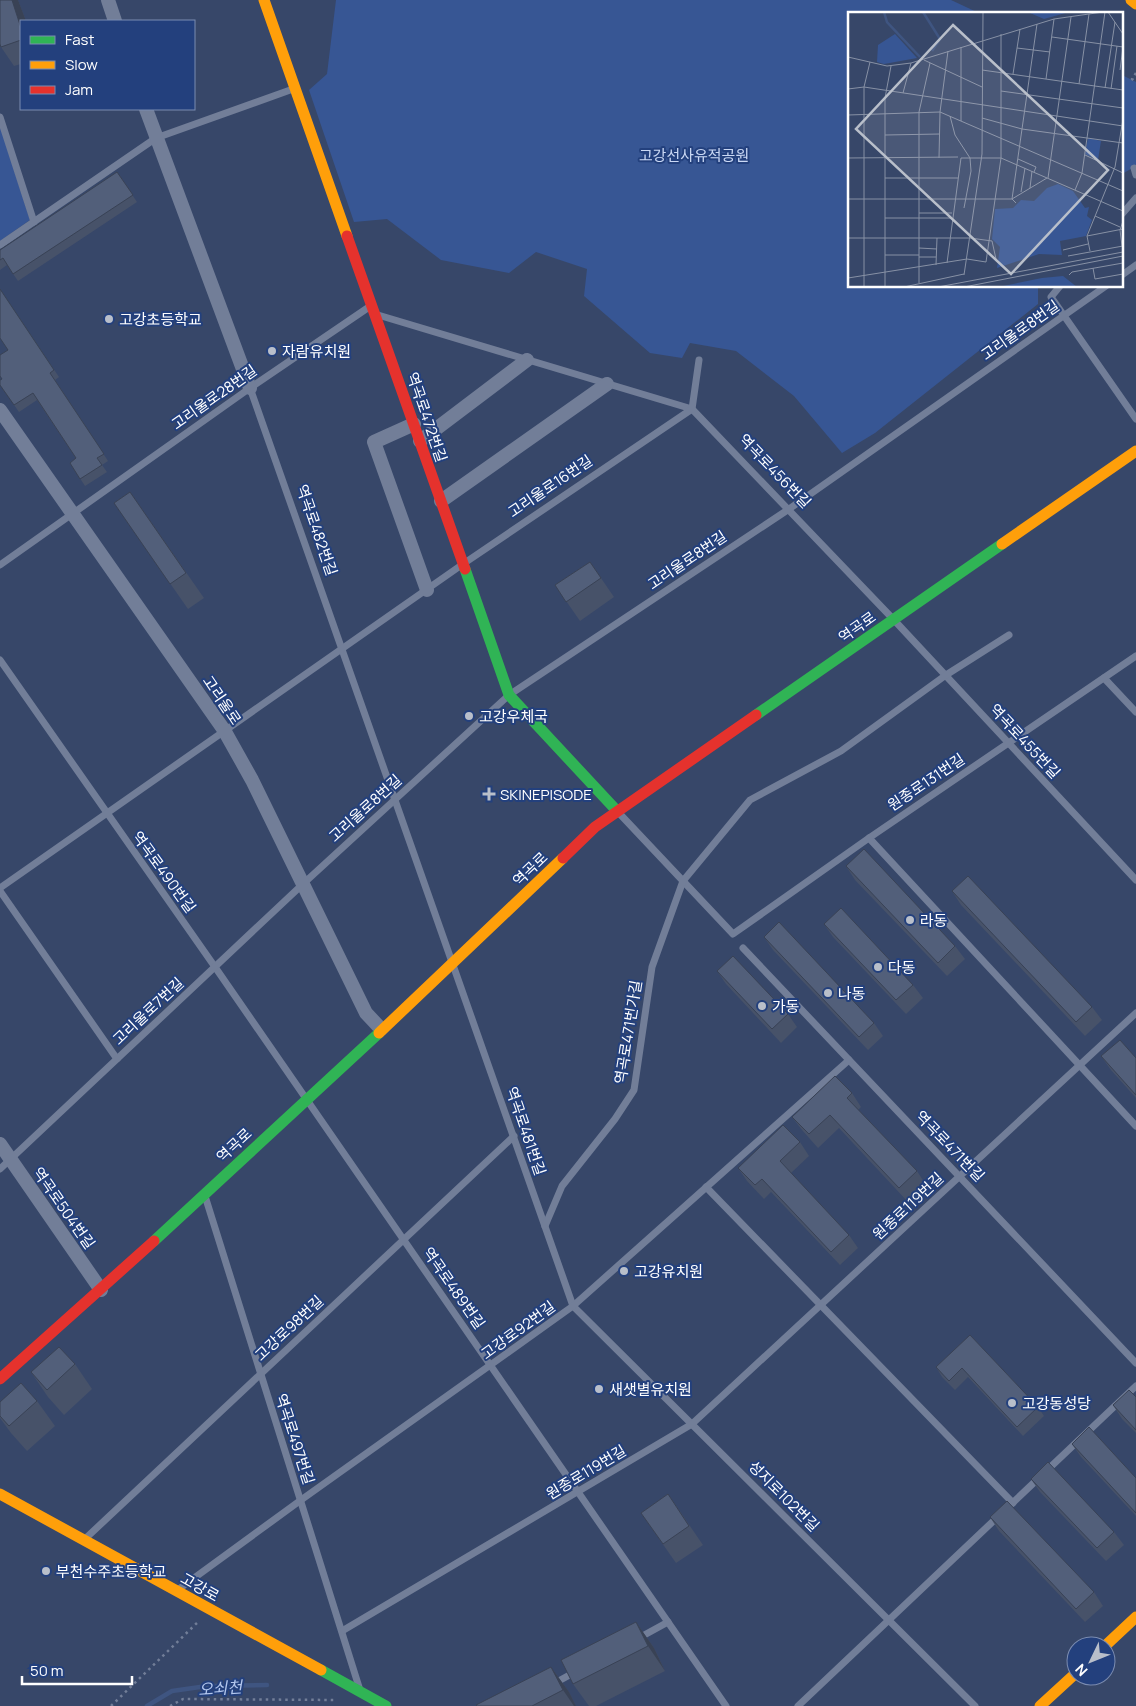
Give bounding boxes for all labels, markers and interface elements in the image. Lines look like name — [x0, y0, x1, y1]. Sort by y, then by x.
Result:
inset map — [848, 12, 1124, 288]
legend — [20, 20, 195, 110]
text: Fast — [65, 29, 94, 50]
text: Slow — [65, 54, 98, 75]
text: Jam — [65, 79, 93, 100]
park label: 고강선사유적공원 — [639, 145, 749, 166]
street label: 고리울로8번길 — [976, 295, 1064, 365]
place label: 고강초등학교 — [119, 309, 202, 330]
marker: 고강초등학교 — [103, 313, 115, 325]
place label: 자람유치원 — [282, 341, 351, 362]
marker: 자람유치원 — [266, 345, 278, 357]
street label: 고리울로28번길 — [167, 360, 261, 434]
street label: 역곡로472번길 — [402, 369, 452, 465]
street label: 역곡로456번길 — [734, 429, 816, 513]
street label: 고리울로16번길 — [504, 450, 596, 522]
street label: 역곡로482번길 — [292, 482, 342, 578]
street label: 고리울로8번길 — [643, 526, 731, 594]
street label: 역곡로 — [834, 607, 880, 647]
street label: 고리울로 — [198, 671, 246, 729]
street label: 역곡로455번길 — [985, 699, 1065, 783]
place label: 고강우체국 — [479, 706, 548, 727]
marker: 고강우체국 — [463, 710, 475, 722]
street label: 원종로131번길 — [883, 748, 969, 816]
street label: 고리울로8번길 — [324, 770, 406, 846]
place label: SKINEPISODE — [500, 784, 592, 805]
marker: SKINEPISODE — [482, 787, 496, 801]
street label: 역곡로490번길 — [127, 827, 201, 917]
street label: 역곡로 — [508, 847, 552, 891]
place label: 라동 — [920, 910, 948, 931]
marker: 라동 — [904, 914, 916, 926]
place label: 다동 — [888, 957, 916, 978]
marker: 다동 — [872, 961, 884, 973]
street label: 고리울로7번길 — [108, 973, 188, 1049]
street label: 역곡로471번가길 — [609, 978, 647, 1086]
place label: 나동 — [838, 983, 866, 1004]
marker: 나동 — [822, 987, 834, 999]
place label: 가동 — [772, 996, 800, 1017]
marker: 가동 — [756, 1000, 768, 1012]
street label: 역곡로481번길 — [501, 1084, 551, 1178]
street label: 역곡로471번길 — [911, 1106, 989, 1186]
street label: 역곡로 — [212, 1123, 256, 1167]
street label: 역곡로504번길 — [28, 1163, 100, 1253]
street label: 원종로119번길 — [868, 1168, 948, 1244]
street label: 역곡로489번길 — [418, 1243, 490, 1333]
place label: 고강유치원 — [634, 1261, 703, 1282]
marker: 고강유치원 — [618, 1265, 630, 1277]
street label: 고강로98번길 — [250, 1291, 328, 1365]
street label: 고강로92번길 — [477, 1296, 559, 1364]
place label: 새샛별유치원 — [609, 1379, 692, 1400]
marker: 새샛별유치원 — [593, 1383, 605, 1395]
street label: 역곡로497번길 — [270, 1391, 320, 1487]
place label: 고강동성당 — [1022, 1393, 1091, 1414]
marker: 고강동성당 — [1006, 1397, 1018, 1409]
street label: 원종로119번길 — [542, 1440, 630, 1504]
street label: 성지로102번길 — [744, 1456, 824, 1536]
place label: 부천수주초등학교 — [56, 1561, 166, 1582]
marker: 부천수주초등학교 — [40, 1565, 52, 1577]
street label: 고강로 — [177, 1568, 223, 1606]
north arrow — [1066, 1636, 1116, 1686]
scale bar — [22, 1654, 132, 1686]
text: 50 m — [30, 1660, 64, 1681]
text: N — [1071, 1660, 1092, 1680]
water label: 오쇠천 — [197, 1675, 245, 1701]

